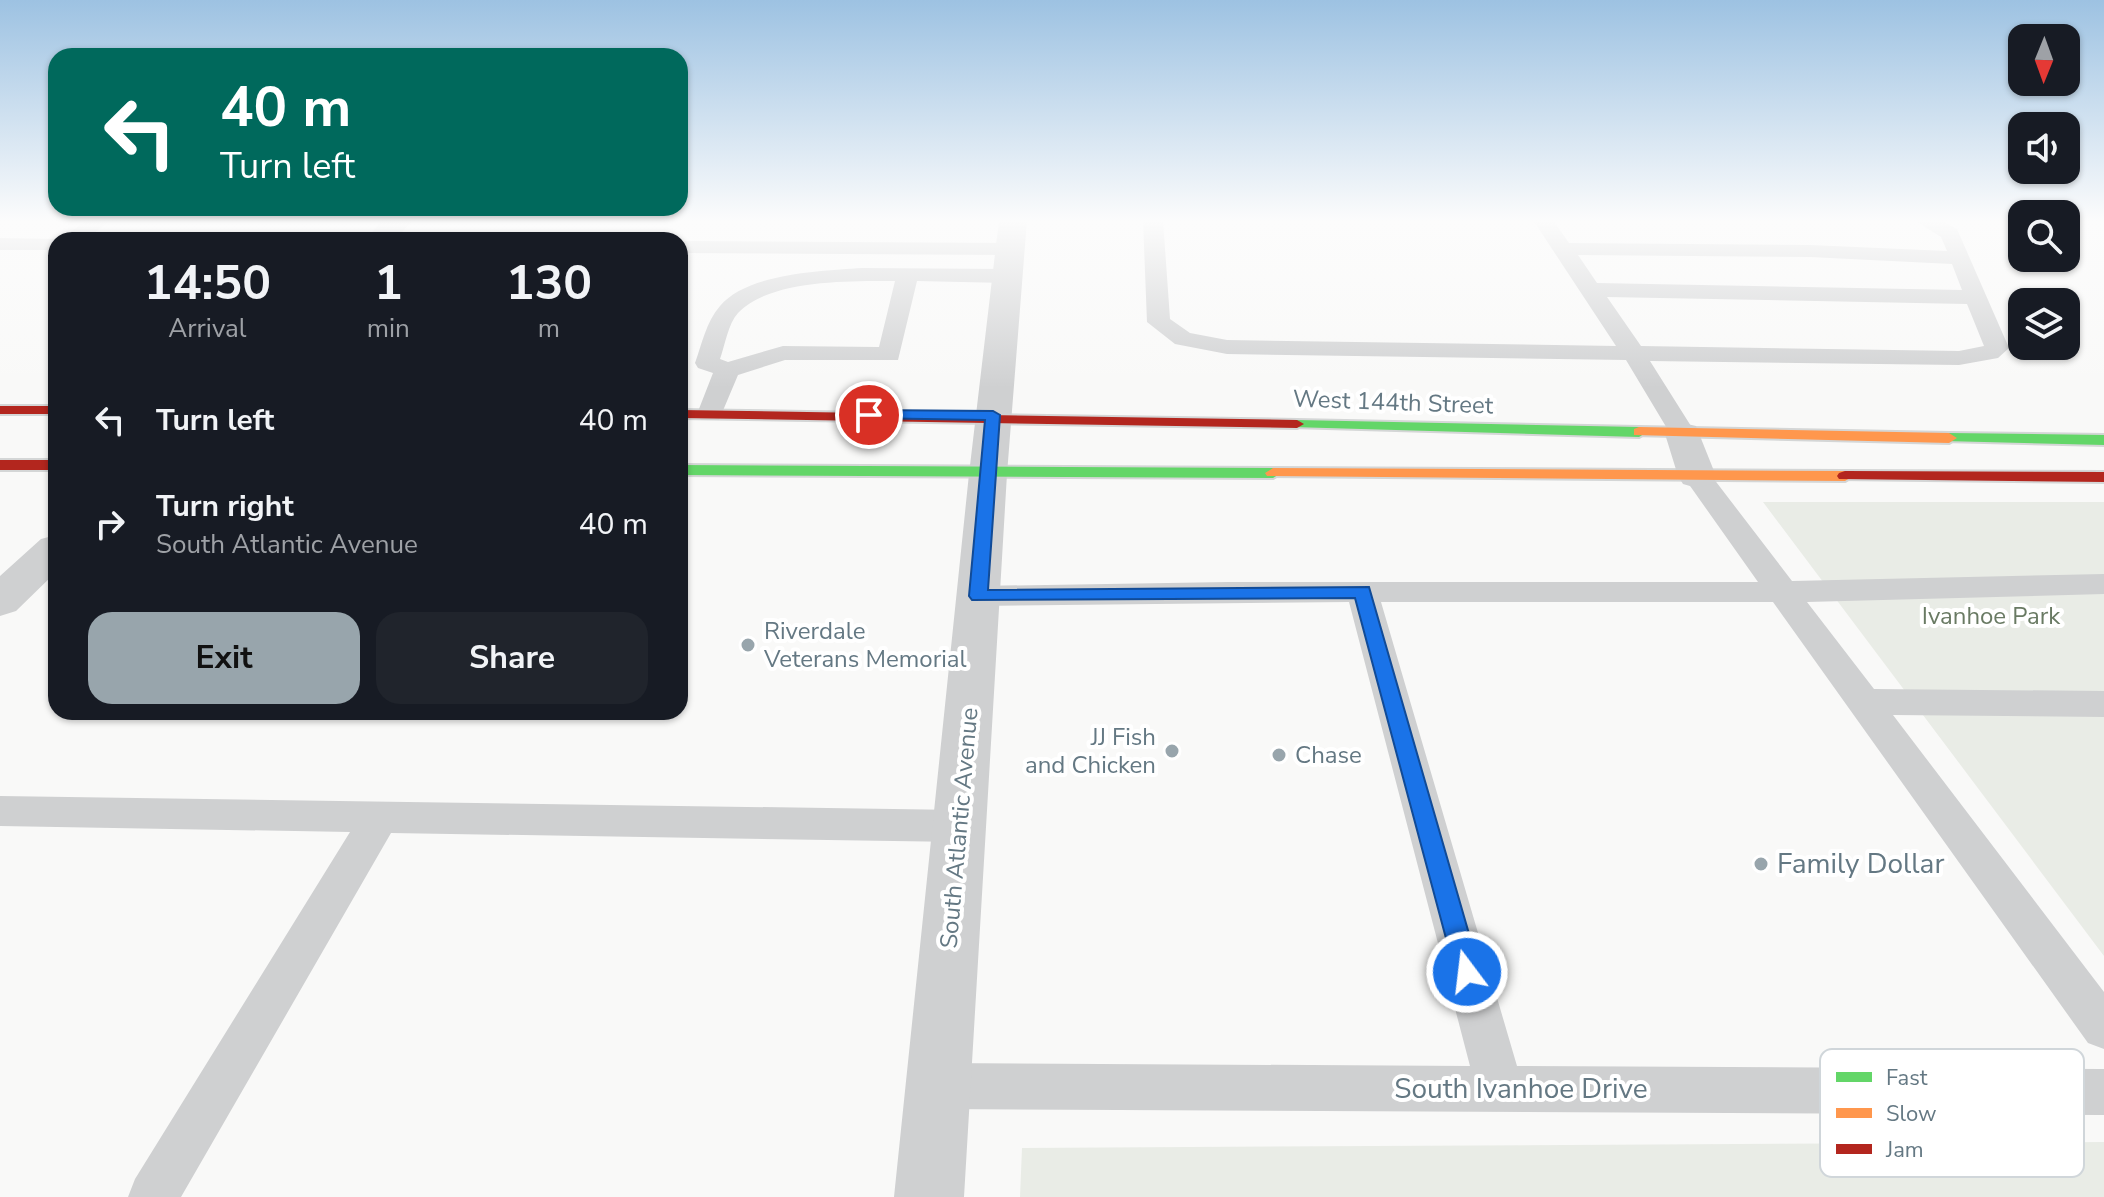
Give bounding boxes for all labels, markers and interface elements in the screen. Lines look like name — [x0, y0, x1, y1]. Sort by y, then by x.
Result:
north arrow — [2008, 24, 2080, 96]
map controls — [2008, 24, 2080, 360]
text: 40 m — [220, 69, 351, 146]
icon: left — [88, 80, 192, 184]
button: sound — [2008, 112, 2080, 184]
text: Turn left — [220, 142, 355, 191]
button: search — [2008, 200, 2080, 272]
text: 14:50 — [144, 250, 271, 316]
text: 1 — [374, 250, 403, 316]
text: 130 — [506, 250, 592, 316]
button: layers — [2008, 288, 2080, 360]
text: Arrival — [168, 311, 247, 346]
text: min — [367, 311, 410, 346]
text: m — [538, 311, 560, 346]
pin — [835, 381, 903, 449]
street label: West 144th Street — [1292, 383, 1494, 422]
icon: arrive — [847, 393, 891, 437]
icon: left — [88, 398, 132, 442]
text: Turn left — [156, 400, 274, 441]
text: 40 m — [579, 400, 648, 441]
text: Turn right — [156, 486, 294, 527]
icon: right — [88, 502, 132, 546]
text: 40 m — [579, 504, 648, 545]
text: South Atlantic Avenue — [156, 527, 418, 562]
park label: Ivanhoe Park — [1922, 600, 2061, 632]
button: Exit — [88, 612, 360, 704]
button: Share — [376, 612, 648, 704]
place label: Riverdale Veterans Memorial — [763, 615, 967, 675]
marker: Riverdale Veterans Memorial — [739, 636, 757, 654]
street label: South Atlantic Avenue — [933, 706, 985, 950]
place label: JJ Fish and Chicken — [1025, 721, 1156, 781]
place label: Chase — [1295, 739, 1362, 771]
marker: JJ Fish and Chicken — [1163, 742, 1181, 760]
marker: Chase — [1270, 746, 1288, 764]
place label: Family Dollar — [1777, 845, 1944, 883]
marker: Family Dollar — [1752, 855, 1770, 873]
position arrow — [1425, 930, 1509, 1014]
legend — [1820, 1049, 2084, 1177]
text: Fast — [1886, 1063, 1928, 1093]
street label: South Ivanhoe Drive — [1394, 1070, 1648, 1108]
text: Slow — [1886, 1099, 1937, 1129]
text: Jam — [1885, 1135, 1924, 1165]

